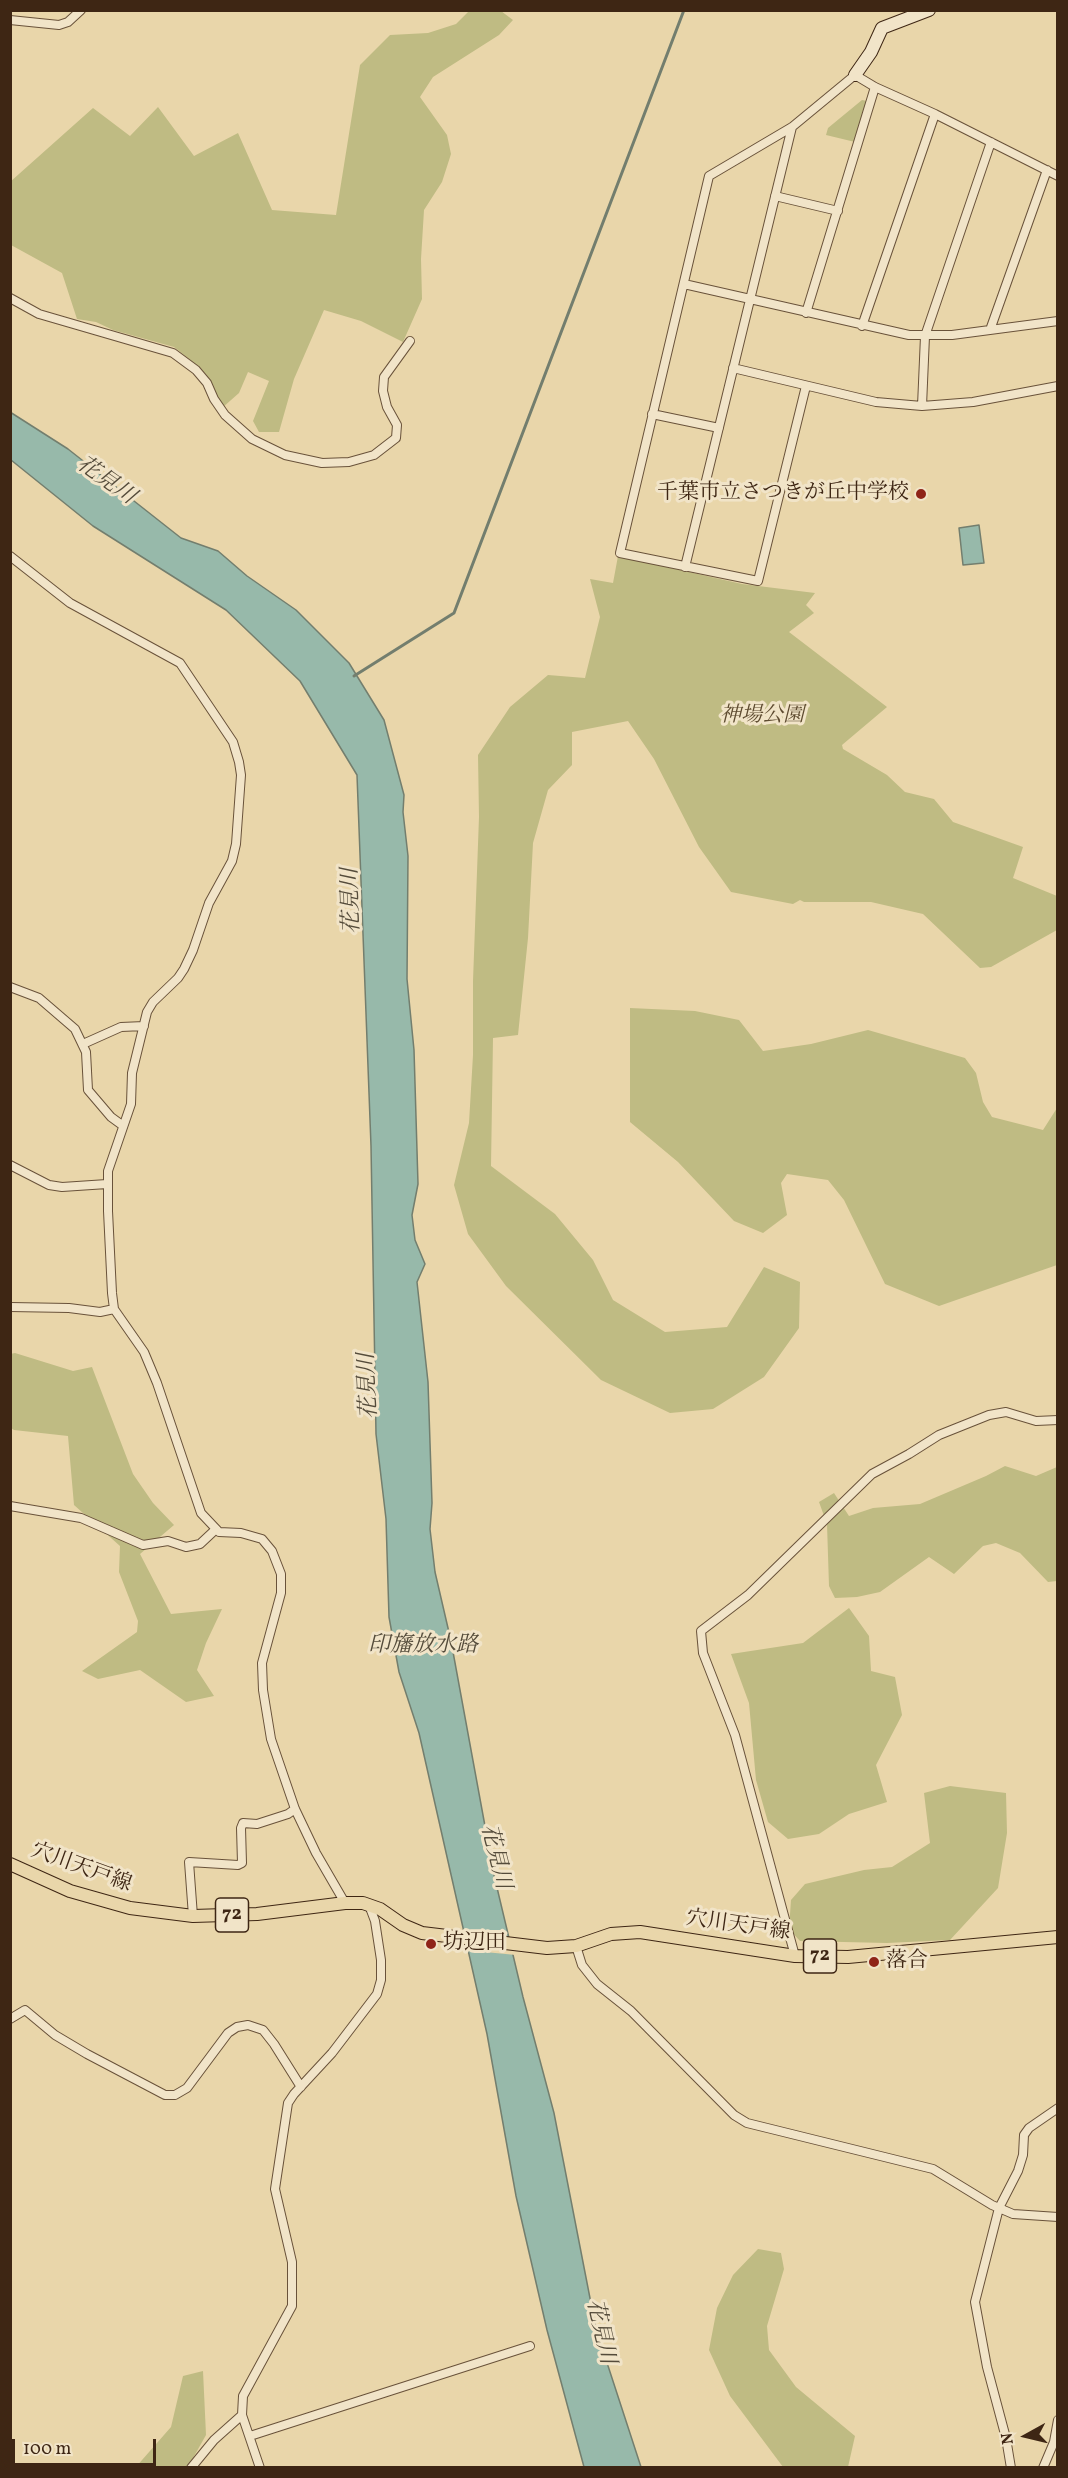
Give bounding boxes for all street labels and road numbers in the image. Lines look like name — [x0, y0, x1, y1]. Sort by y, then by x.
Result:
street label: 穴川天戸線 — [27, 1839, 135, 1899]
road number: 72 — [216, 1898, 248, 1932]
street label: 穴川天戸線 — [684, 1907, 792, 1947]
road number: 72 — [804, 1939, 836, 1973]

